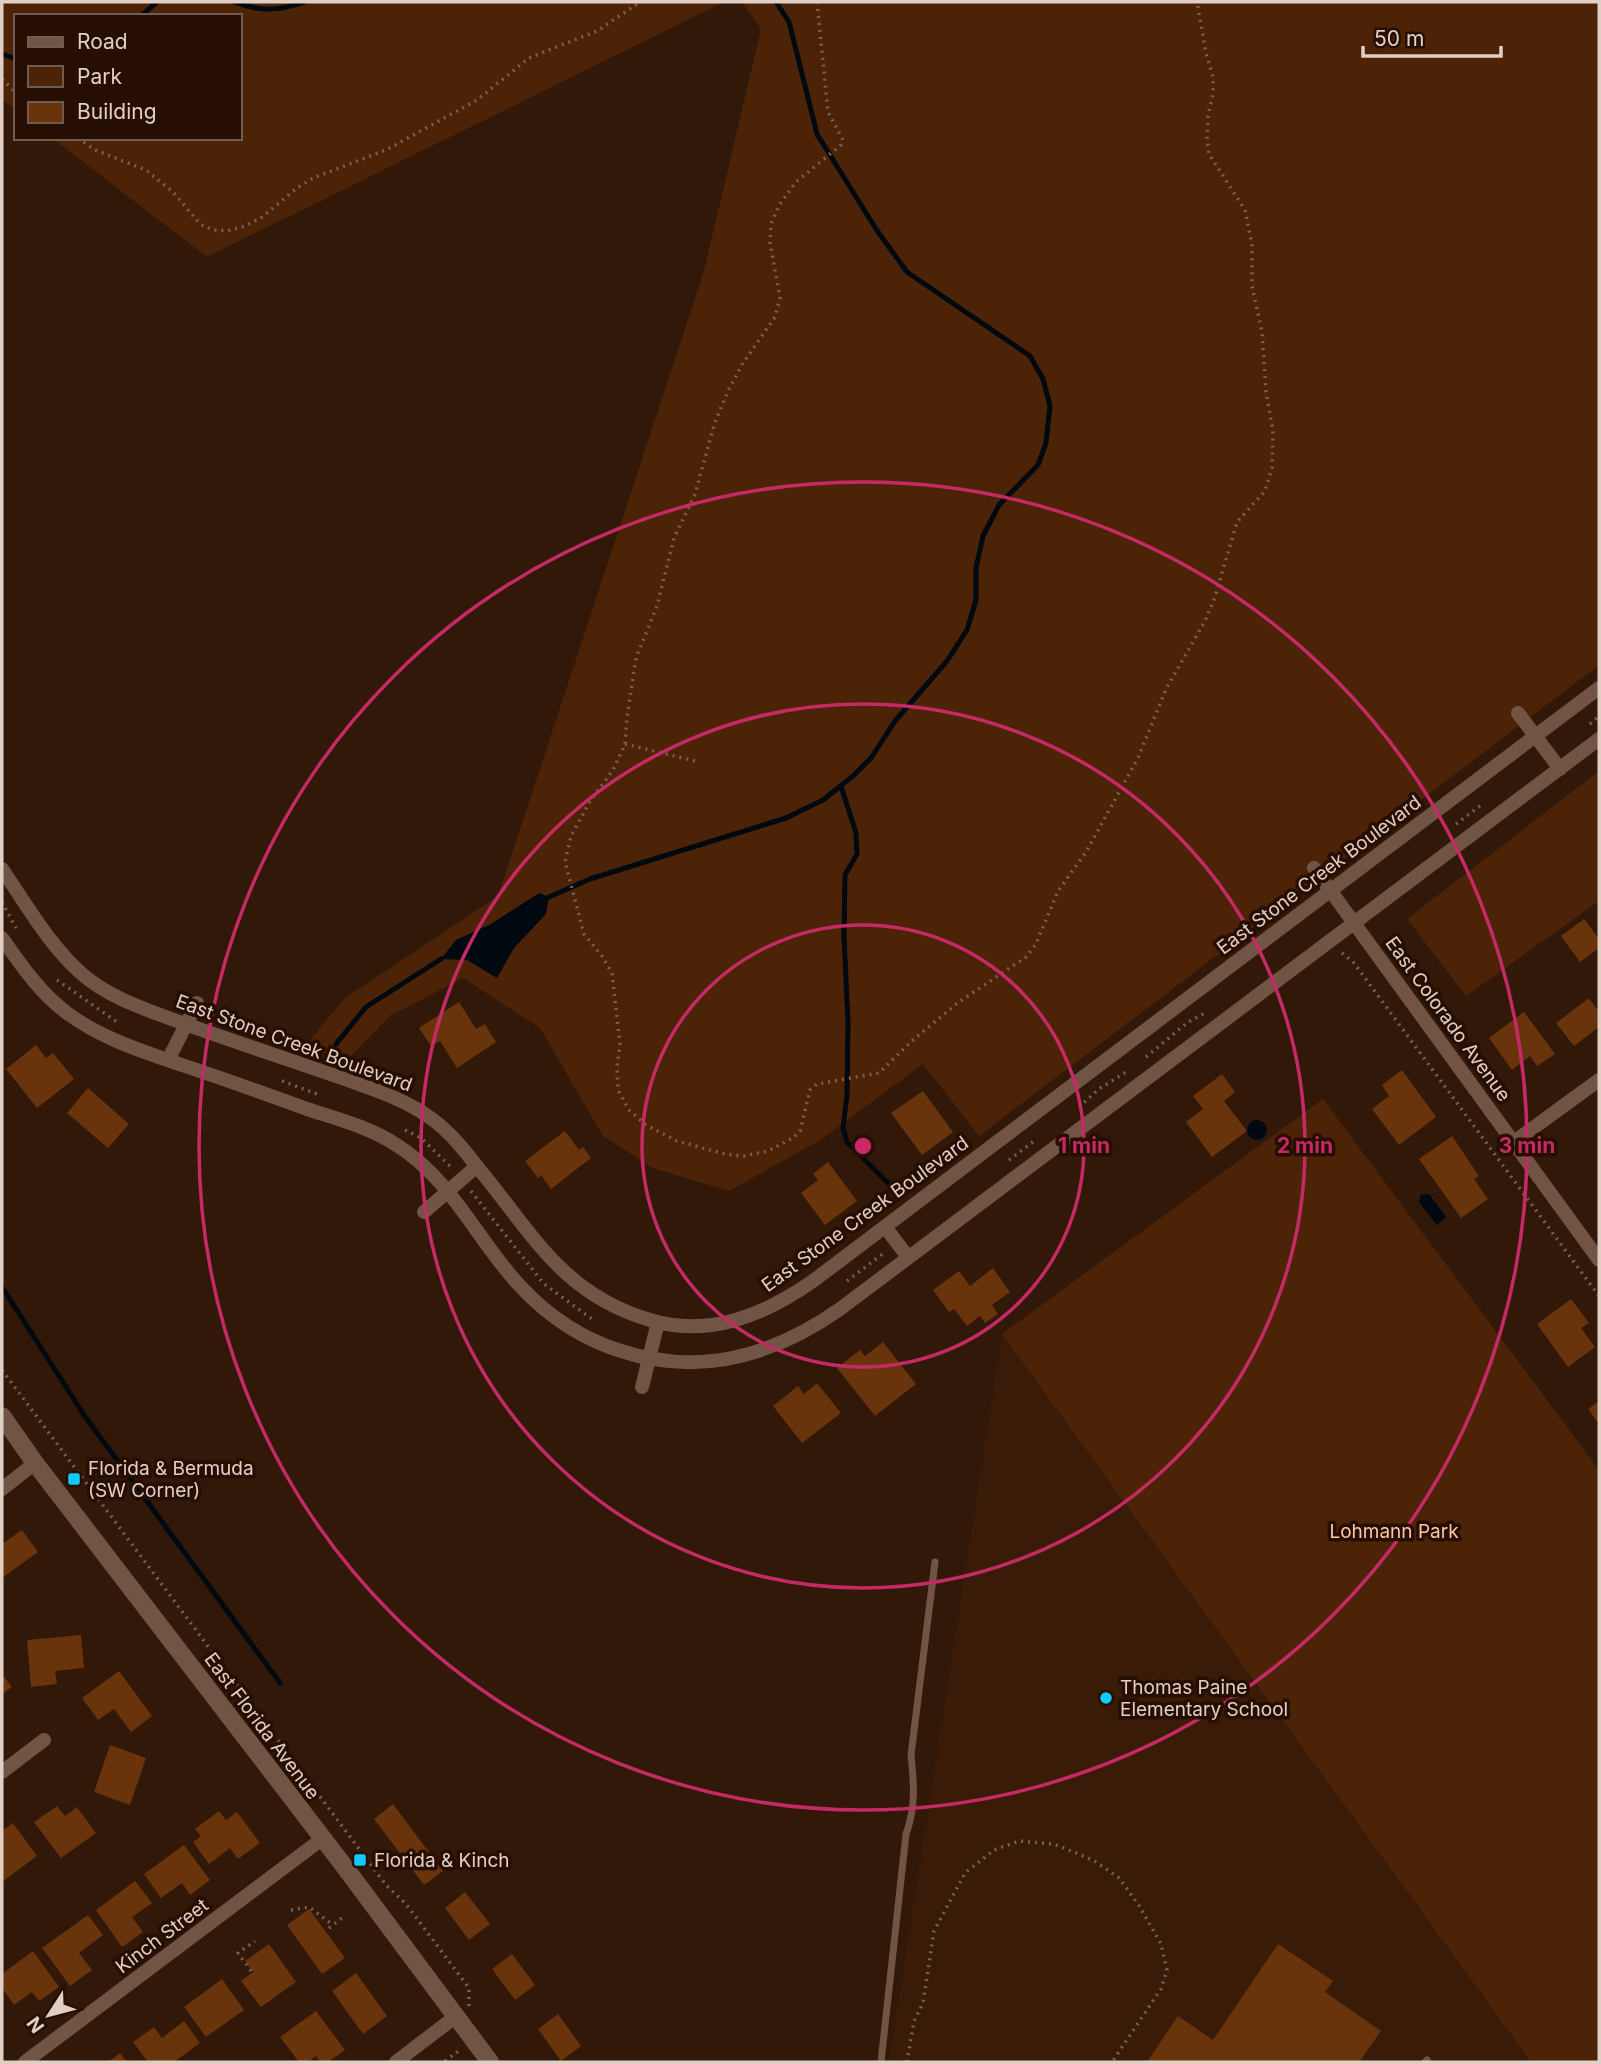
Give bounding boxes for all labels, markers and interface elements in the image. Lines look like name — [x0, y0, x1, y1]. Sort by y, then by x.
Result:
legend — [14, 14, 242, 140]
scale bar — [1363, 14, 1501, 58]
text: 50 m — [1374, 26, 1424, 51]
text: Road — [77, 29, 128, 54]
text: Park — [77, 64, 122, 89]
text: Building — [77, 99, 157, 124]
street label: East Stone Creek Boulevard — [1212, 791, 1426, 959]
street label: East Colorado Avenue — [1381, 932, 1515, 1106]
street label: East Stone Creek Boulevard — [173, 989, 415, 1097]
street label: East Stone Creek Boulevard — [757, 1131, 973, 1297]
text: 1 min — [1058, 1133, 1110, 1158]
text: 2 min — [1277, 1133, 1333, 1158]
text: 3 min — [1499, 1133, 1555, 1158]
centre of rings — [851, 1134, 875, 1158]
place label: Florida & Bermuda (SW Corner) — [88, 1457, 254, 1502]
marker: Florida & Bermuda (SW Corner) — [66, 1471, 82, 1487]
park label: Lohmann Park — [1329, 1520, 1459, 1543]
street label: East Florida Avenue — [199, 1648, 325, 1804]
place label: Thomas Paine Elementary School — [1120, 1676, 1288, 1721]
marker: Thomas Paine Elementary School — [1098, 1690, 1114, 1706]
place label: Florida & Kinch — [374, 1849, 509, 1872]
marker: Florida & Kinch — [352, 1852, 368, 1868]
street label: Kinch Street — [111, 1894, 213, 1978]
north arrow — [14, 1980, 84, 2050]
text: N — [22, 2012, 49, 2037]

